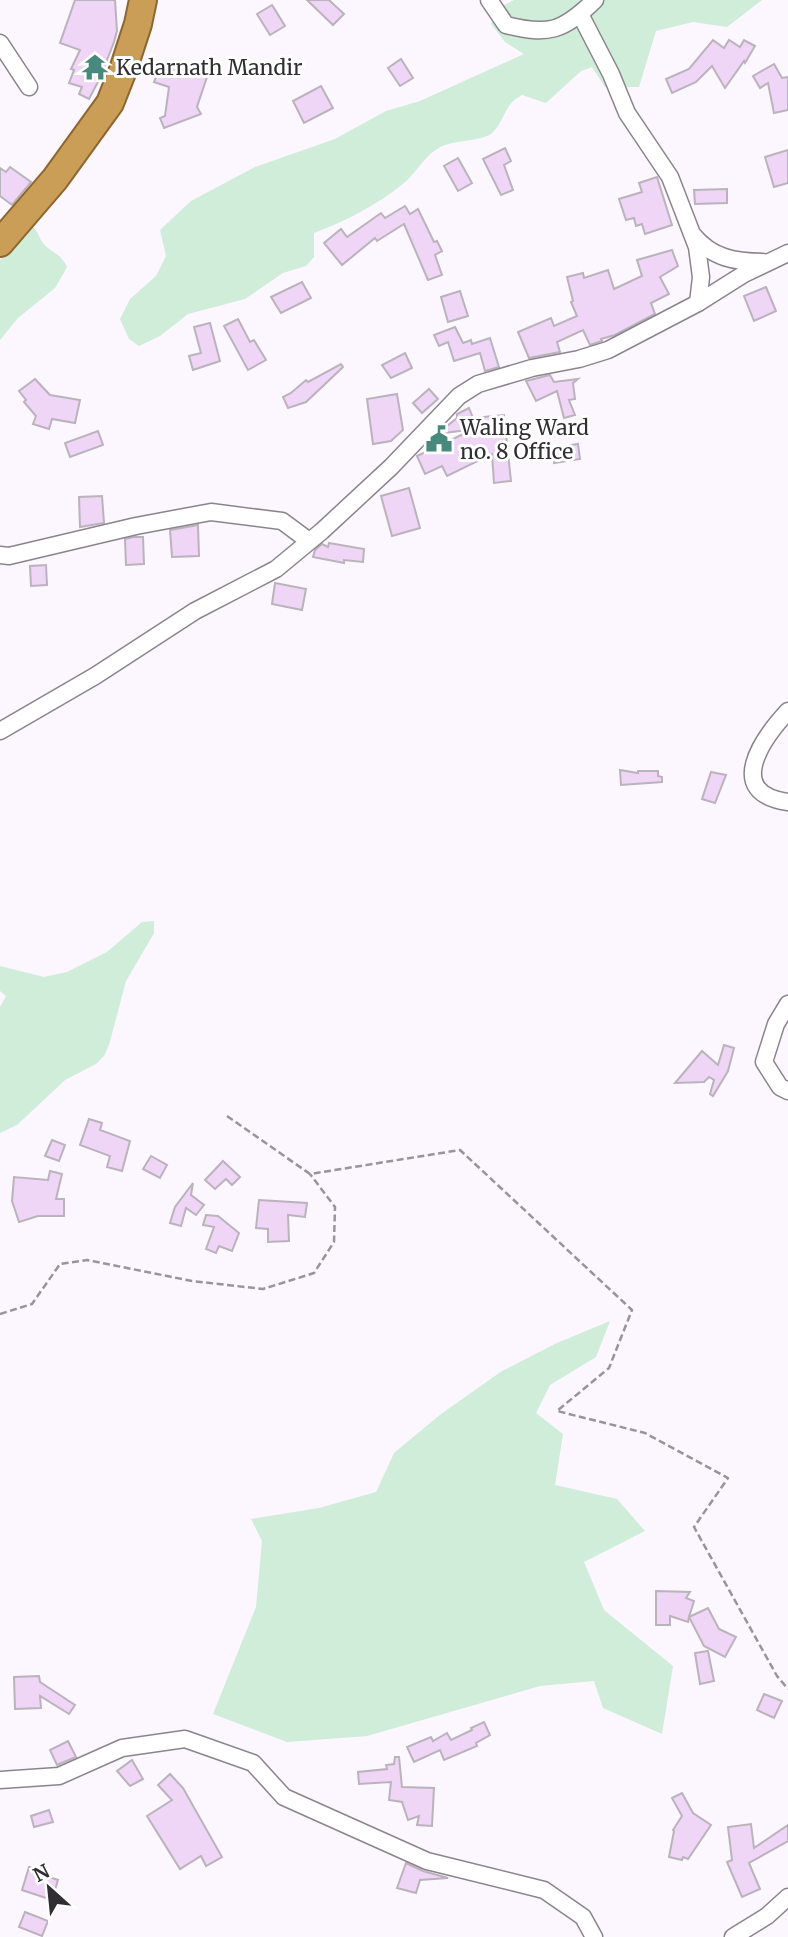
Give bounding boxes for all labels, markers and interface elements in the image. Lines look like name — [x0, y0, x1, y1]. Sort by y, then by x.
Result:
temple icon: Kedarnath Mandir — [80, 52, 110, 82]
place label: Kedarnath Mandir — [116, 54, 302, 81]
place label: Waling Ward no. 8 Office — [459, 414, 589, 465]
public building icon: Waling Ward no. 8 Office — [424, 424, 454, 454]
north arrow — [14, 1853, 84, 1923]
text: N — [29, 1859, 53, 1887]

